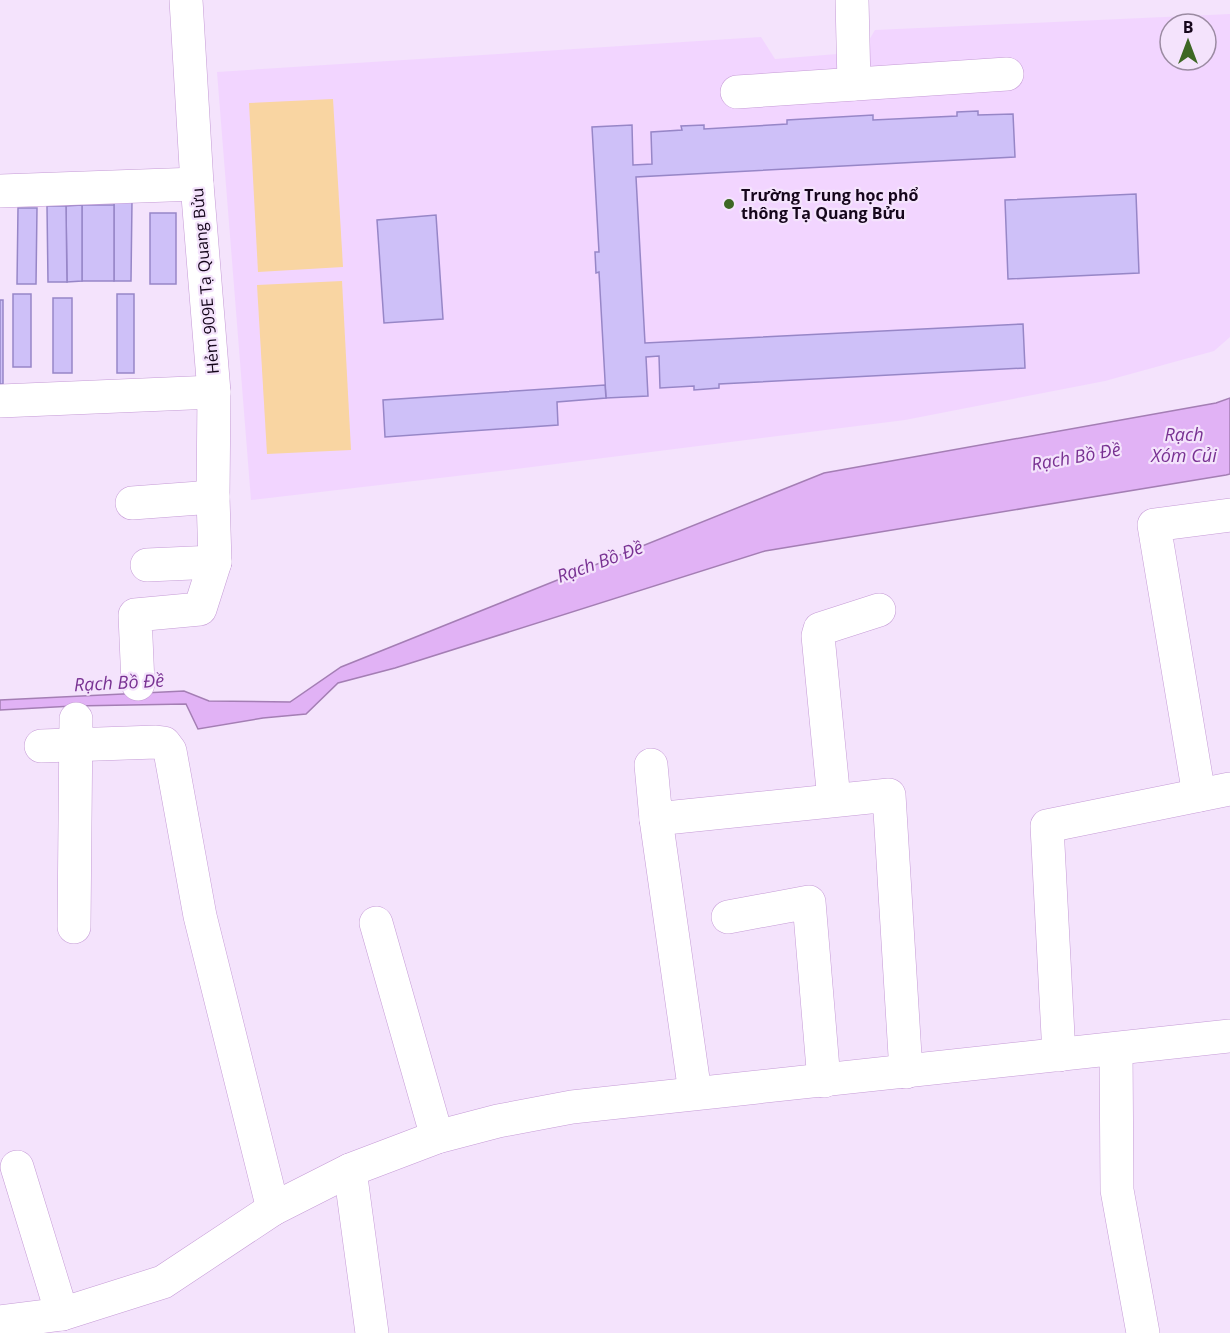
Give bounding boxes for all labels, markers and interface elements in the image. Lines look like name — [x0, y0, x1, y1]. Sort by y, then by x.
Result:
north arrow — [1158, 12, 1218, 72]
text: B — [1183, 16, 1193, 38]
place label: Trường Trung học phổ thông Tạ Quang Bửu — [741, 184, 918, 224]
street label: Hẻm 909E Tạ Quang Bửu — [186, 187, 224, 375]
marker: Trường Trung học phổ thông Tạ Quang Bửu — [722, 197, 736, 211]
water label: Rạch Xóm Củi — [1150, 422, 1217, 467]
water label: Rạch Bồ Đề — [1029, 436, 1122, 476]
water label: Rạch Bồ Đề — [553, 534, 646, 588]
water label: Rạch Bồ Đề — [73, 668, 165, 696]

